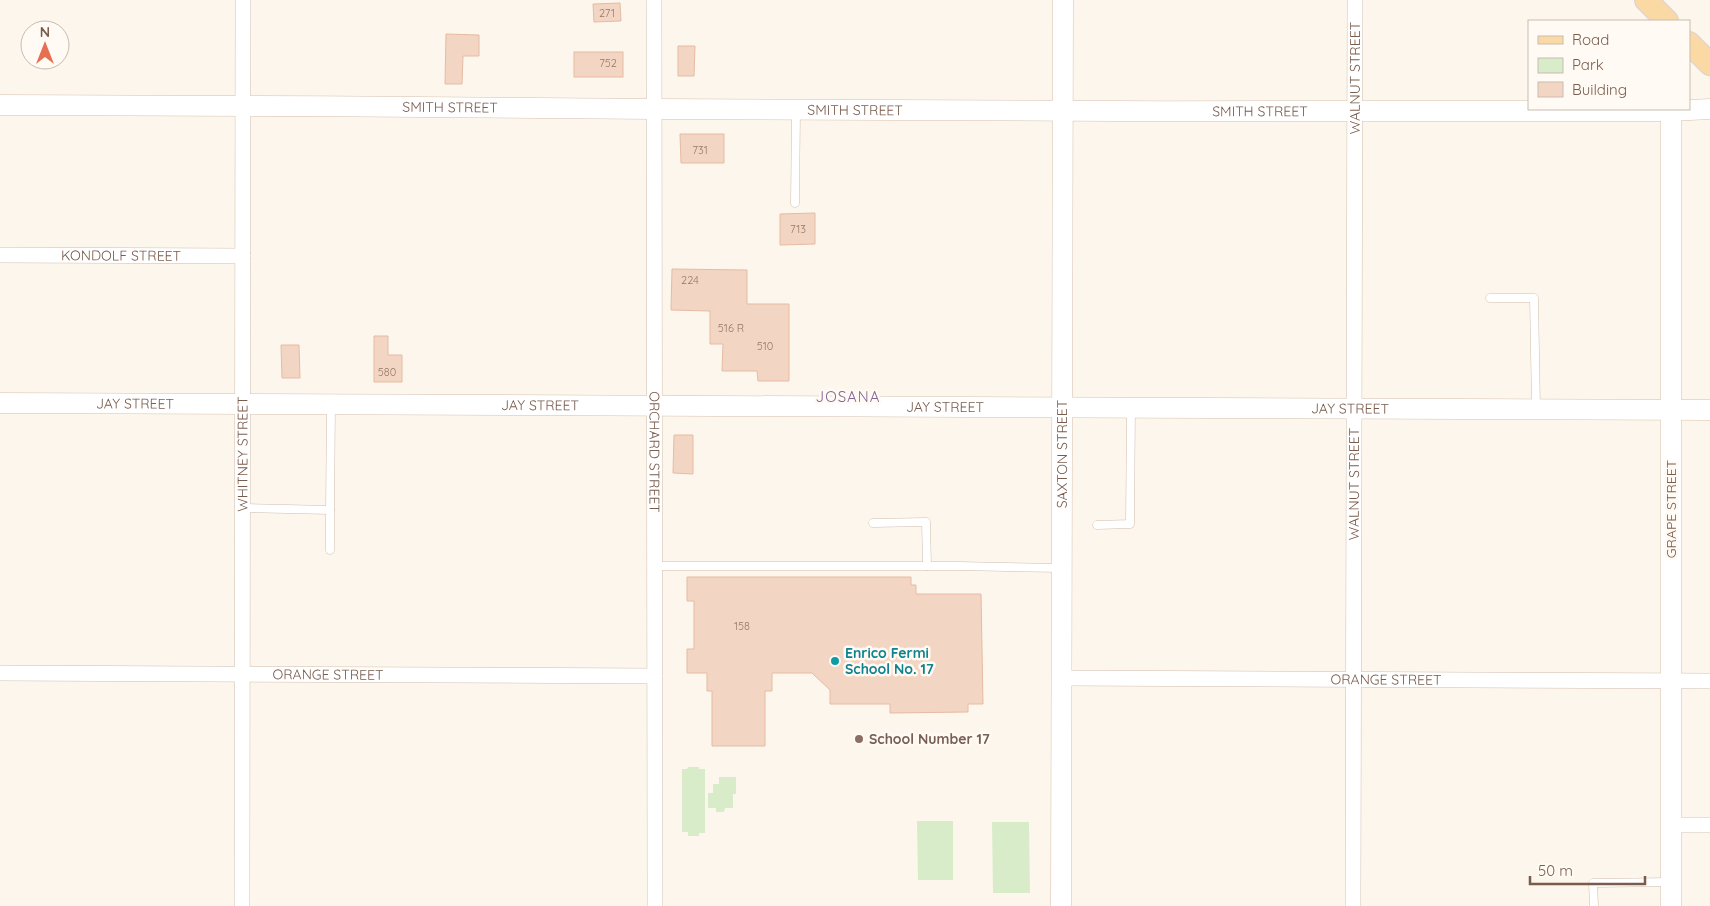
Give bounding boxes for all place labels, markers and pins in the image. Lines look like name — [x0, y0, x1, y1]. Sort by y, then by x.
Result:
place label: Enrico Fermi School No. 17 — [845, 644, 934, 678]
marker: Enrico Fermi School No. 17 — [829, 655, 841, 667]
place label: School Number 17 — [869, 730, 990, 748]
marker: School Number 17 — [853, 733, 865, 745]

